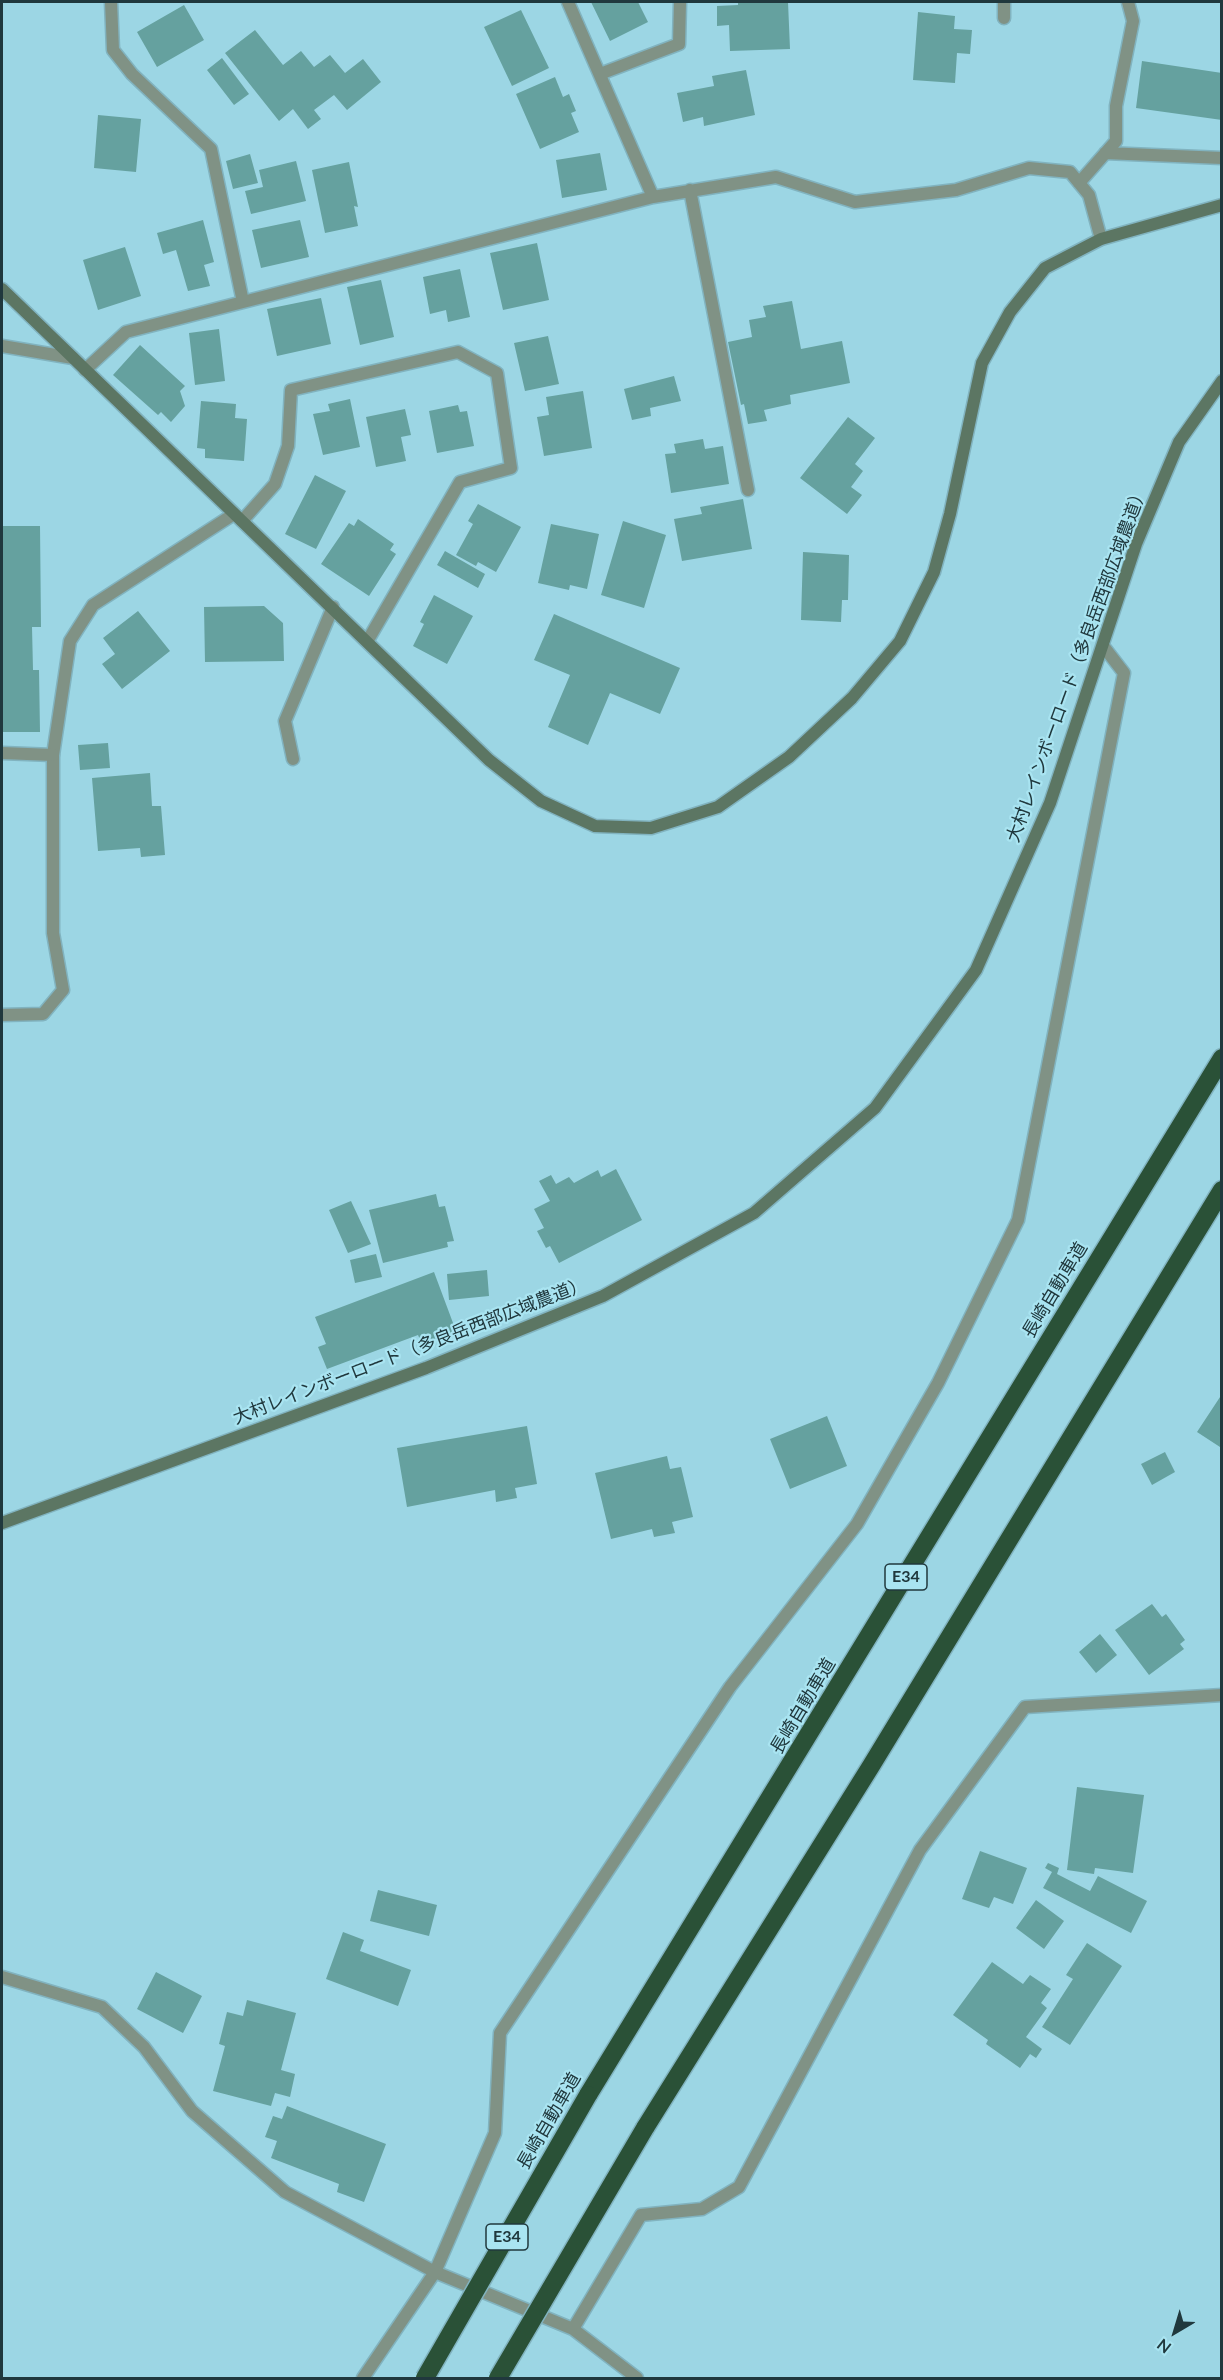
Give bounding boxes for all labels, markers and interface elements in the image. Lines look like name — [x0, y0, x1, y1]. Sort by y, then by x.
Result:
street label: 大村レインボーロード（多良岳西部広域農道） — [1002, 483, 1152, 845]
street label: 長崎自動車道 — [1018, 1238, 1092, 1342]
street label: 大村レインボーロード（多良岳西部広域農道） — [230, 1273, 590, 1429]
road number: E34 — [885, 1564, 927, 1590]
street label: 長崎自動車道 — [766, 1654, 840, 1758]
street label: 長崎自動車道 — [513, 2069, 585, 2173]
road number: E34 — [486, 2224, 528, 2250]
north arrow — [1145, 2302, 1205, 2362]
text: N — [1153, 2335, 1174, 2358]

